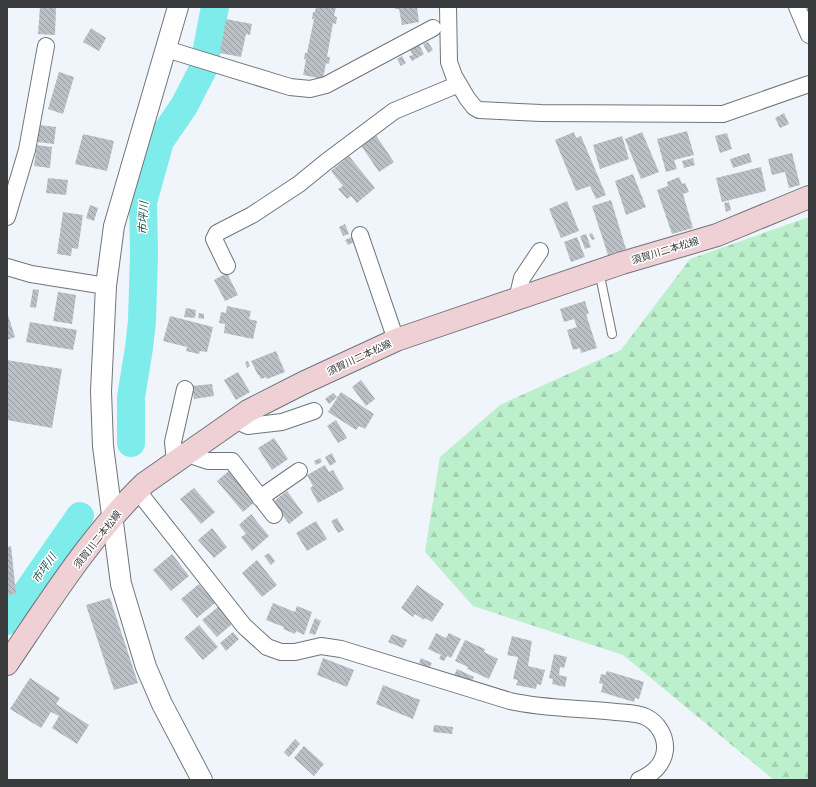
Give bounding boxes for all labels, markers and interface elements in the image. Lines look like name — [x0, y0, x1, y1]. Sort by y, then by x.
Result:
water label: 市坪川 — [135, 200, 151, 235]
street label: 須賀川二本松線 — [630, 234, 701, 267]
street label: 須賀川二本松線 — [325, 337, 394, 378]
street label: 須賀川二本松線 — [71, 508, 124, 571]
water label: 市坪川 — [29, 550, 60, 586]

